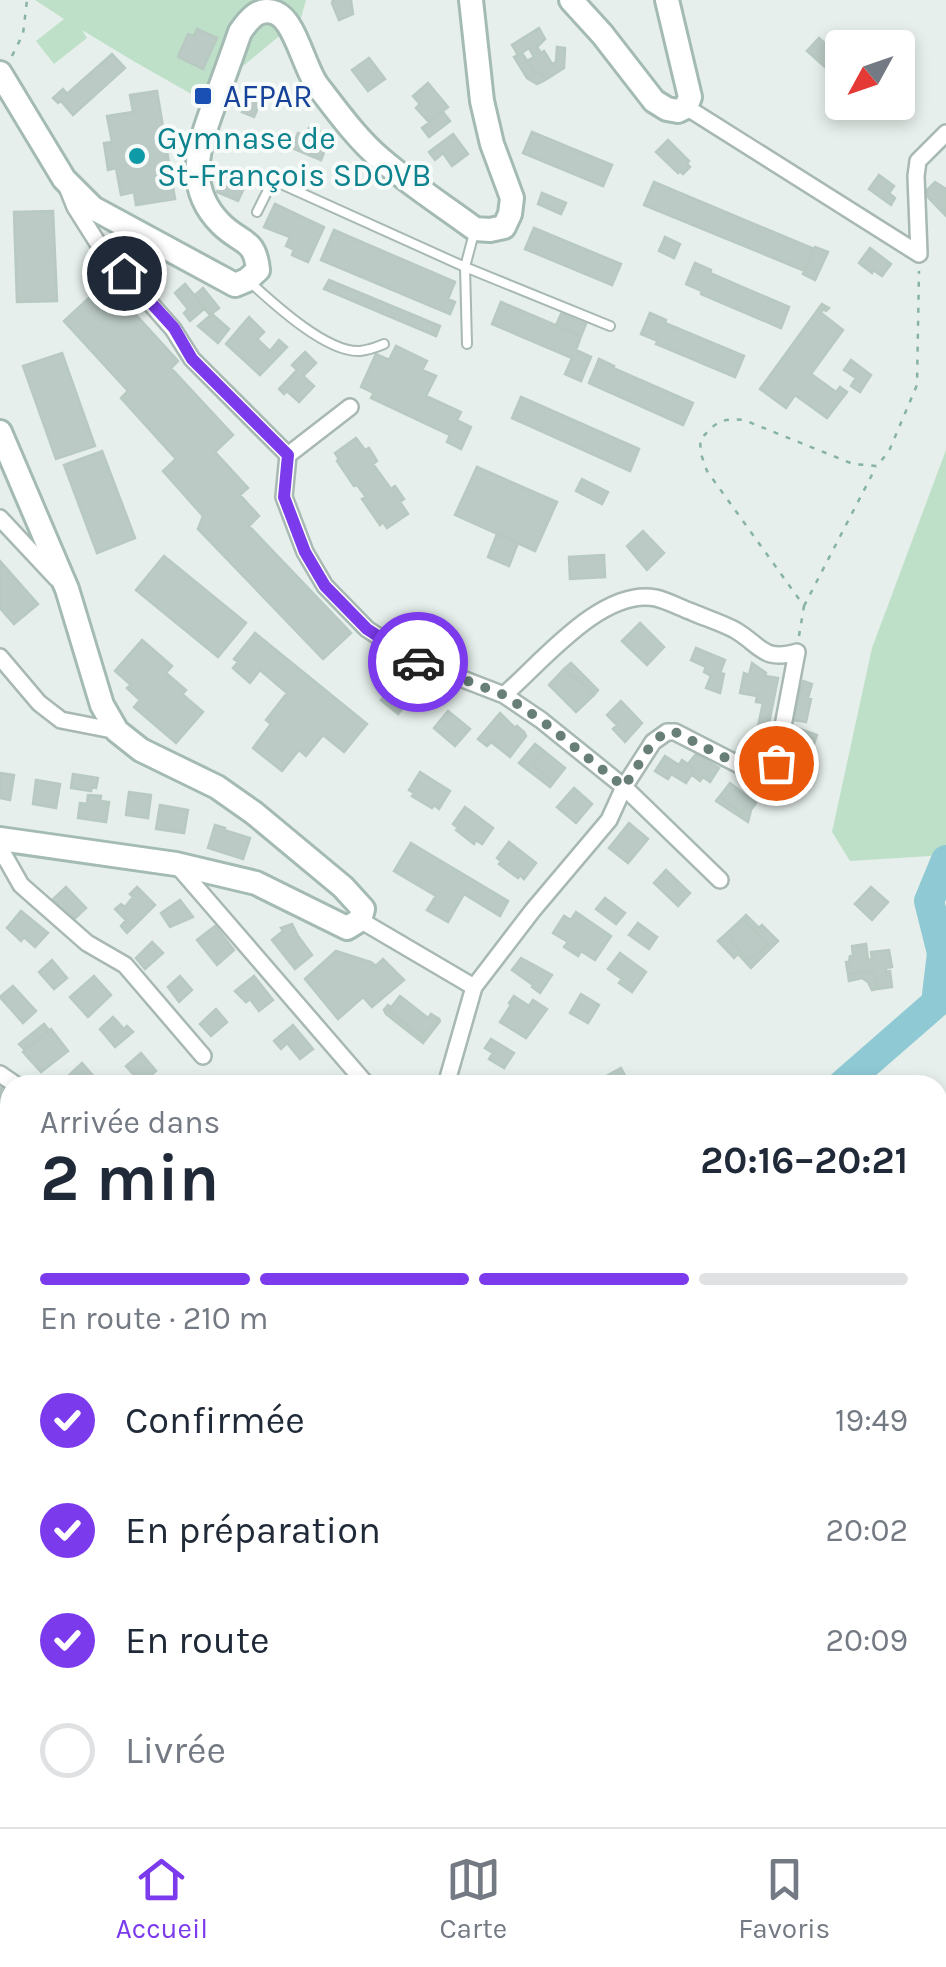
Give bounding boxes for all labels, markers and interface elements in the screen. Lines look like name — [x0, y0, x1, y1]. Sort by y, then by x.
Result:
north arrow — [825, 30, 915, 120]
map controls — [825, 30, 915, 120]
place label: AFPAR — [223, 78, 313, 115]
marker: AFPAR — [192, 85, 214, 107]
place label: Gymnase de St-François SDOVB — [157, 120, 431, 194]
marker: Gymnase de St-François SDOVB — [126, 145, 148, 167]
pin — [82, 231, 167, 316]
icon: home — [97, 246, 152, 301]
courier — [368, 612, 468, 712]
icon: car — [391, 635, 446, 690]
pin — [734, 721, 819, 806]
icon: bag — [749, 736, 804, 791]
text: Arrivée dans — [40, 1104, 220, 1141]
text: 20:16–20:21 — [700, 1138, 908, 1183]
text: 2 min — [40, 1140, 219, 1216]
text: En route · 210 m — [40, 1300, 268, 1337]
icon: check — [40, 1393, 95, 1448]
text: Confirmée — [125, 1398, 305, 1443]
text: 19:49 — [835, 1402, 908, 1439]
icon: check — [40, 1503, 95, 1558]
text: En préparation — [125, 1508, 381, 1553]
text: 20:02 — [826, 1512, 908, 1549]
icon: check — [40, 1613, 95, 1668]
text: En route — [125, 1618, 270, 1663]
text: 20:09 — [826, 1622, 908, 1659]
text: Livrée — [125, 1728, 226, 1773]
tab: Accueil — [116, 1852, 208, 1945]
tab: Carte — [439, 1852, 507, 1945]
tab: Favoris — [738, 1852, 830, 1945]

